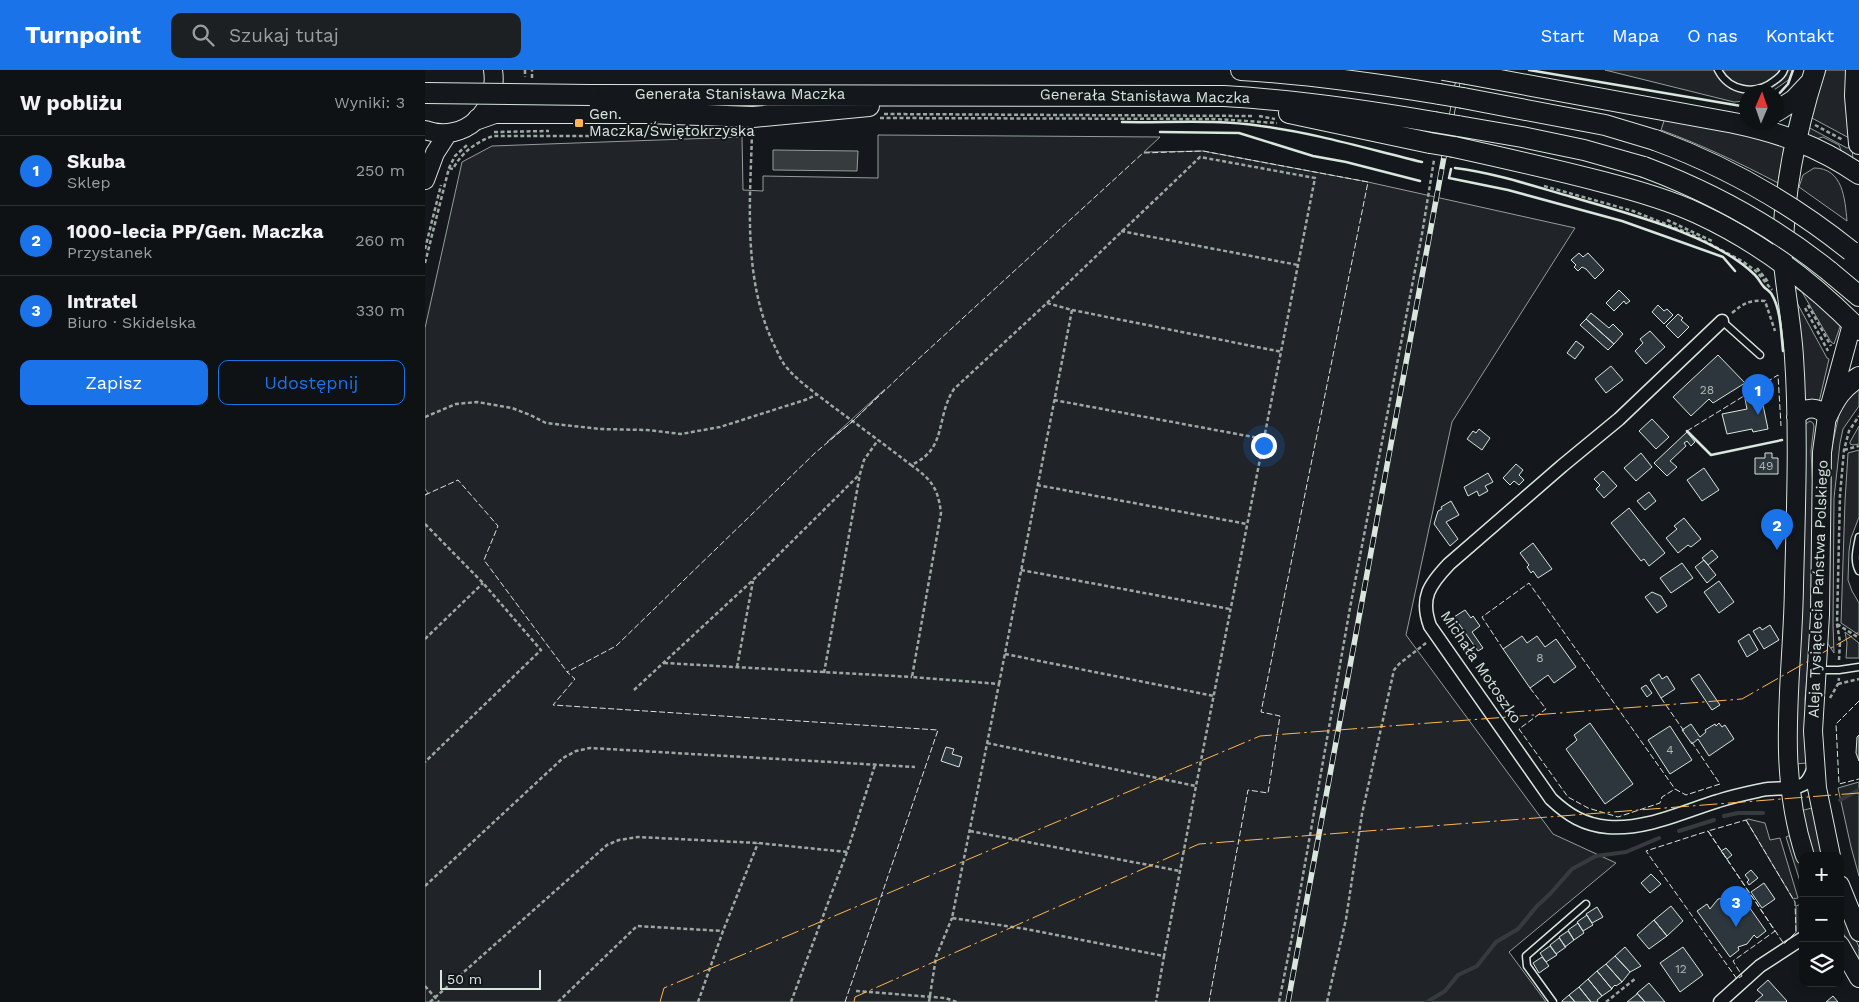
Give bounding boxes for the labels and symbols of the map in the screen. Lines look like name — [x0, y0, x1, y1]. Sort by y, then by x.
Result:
street label: Generała Stanisława Maczka — [635, 85, 846, 103]
street label: Generała Stanisława Maczka — [1040, 85, 1251, 107]
north arrow — [1739, 85, 1784, 130]
place label: Gen. Maczka/Świętokrzyska — [589, 105, 755, 140]
marker: Gen. Maczka/Świętokrzyska — [573, 117, 585, 129]
pin: 1 — [1742, 374, 1774, 415]
house number: 28 — [1700, 383, 1714, 397]
your location — [1251, 433, 1277, 459]
house number: 49 — [1759, 459, 1773, 473]
street label: Aleja Tysiąclecia Państwa Polskiego — [1804, 460, 1832, 718]
pin: 2 — [1761, 509, 1793, 550]
street label: Michała Motoszko — [1437, 607, 1525, 727]
house number: 8 — [1536, 651, 1544, 665]
house number: 4 — [1666, 743, 1674, 757]
pin: 3 — [1720, 886, 1752, 927]
house number: 12 — [1675, 962, 1687, 976]
scale bar — [440, 967, 541, 990]

